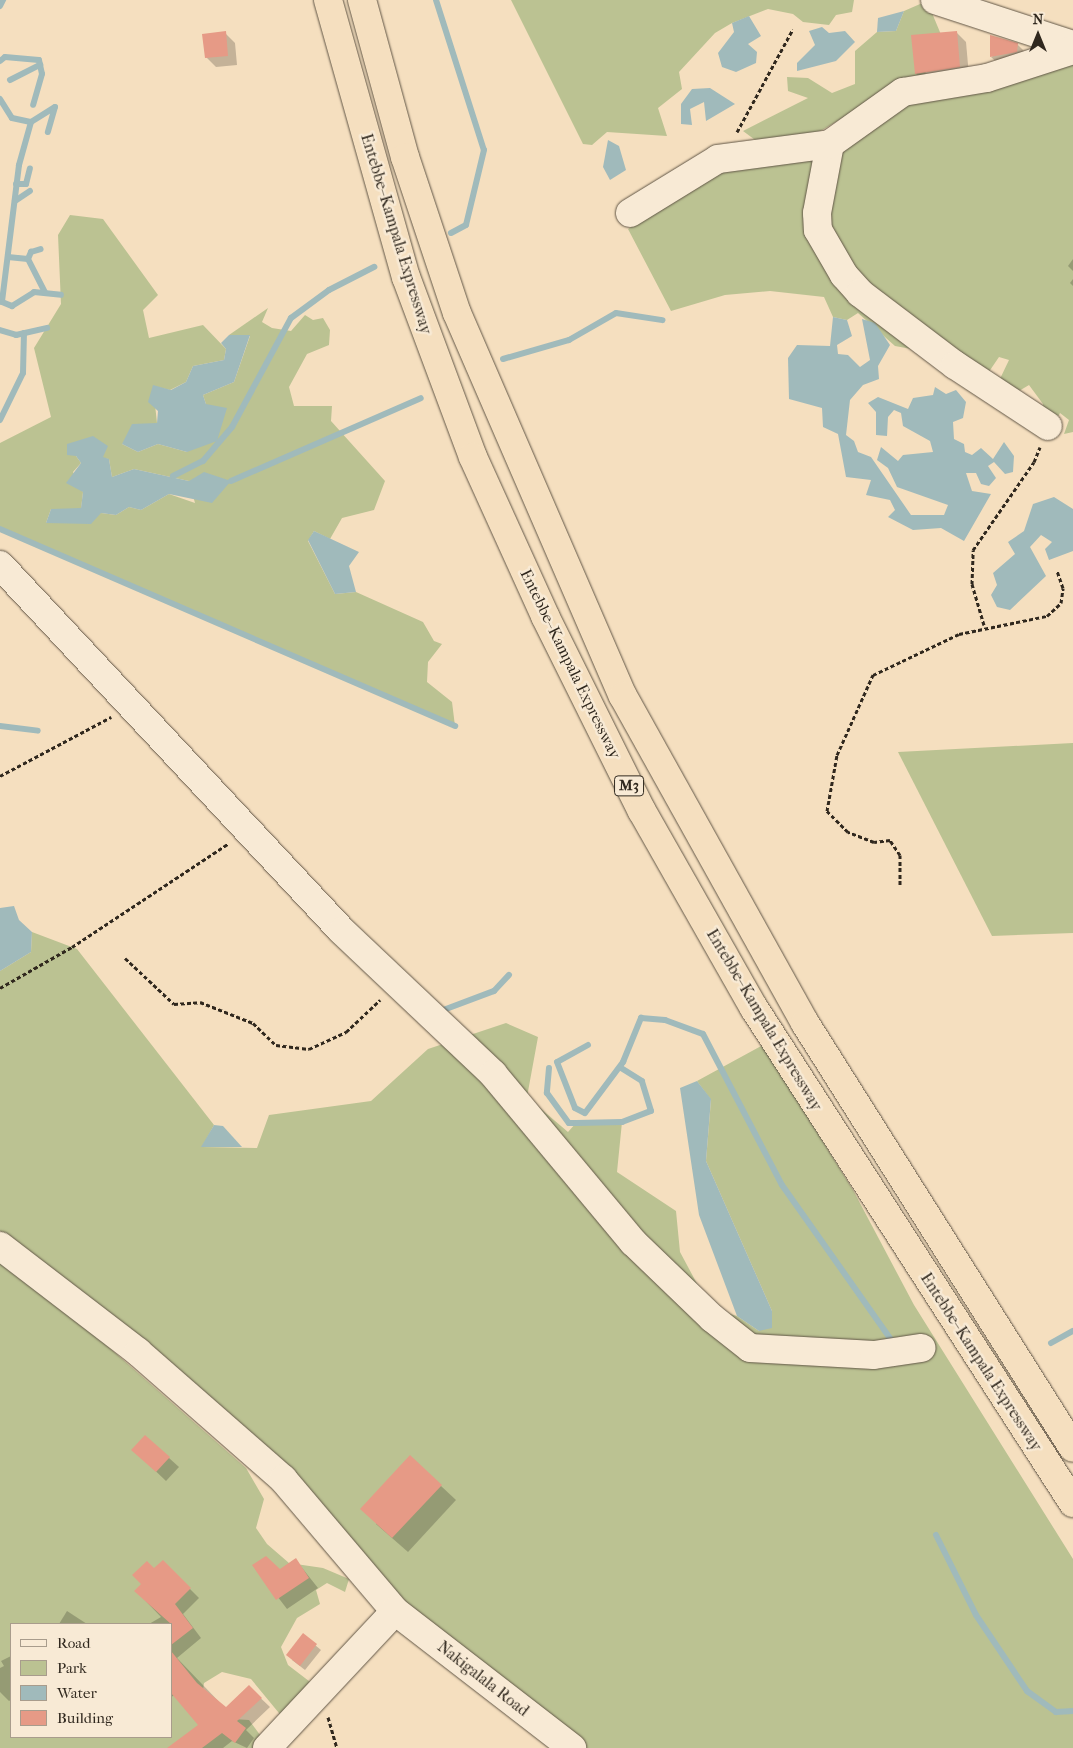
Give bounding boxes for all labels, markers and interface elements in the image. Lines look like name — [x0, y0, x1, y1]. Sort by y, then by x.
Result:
north arrow — [1013, 10, 1063, 60]
text: N — [1033, 11, 1043, 28]
street label: Entebbe–Kampala Expressway — [356, 132, 436, 336]
street label: Entebbe–Kampala Expressway — [516, 566, 624, 762]
road number: M3 — [614, 774, 644, 798]
street label: Entebbe–Kampala Expressway — [702, 926, 826, 1114]
street label: Entebbe–Kampala Expressway — [916, 1269, 1046, 1455]
legend — [10, 1623, 172, 1738]
text: Road — [57, 1634, 90, 1652]
street label: Nakigalala Road — [433, 1637, 533, 1721]
text: Park — [57, 1659, 87, 1677]
text: Water — [57, 1684, 97, 1702]
text: Building — [57, 1709, 113, 1727]

